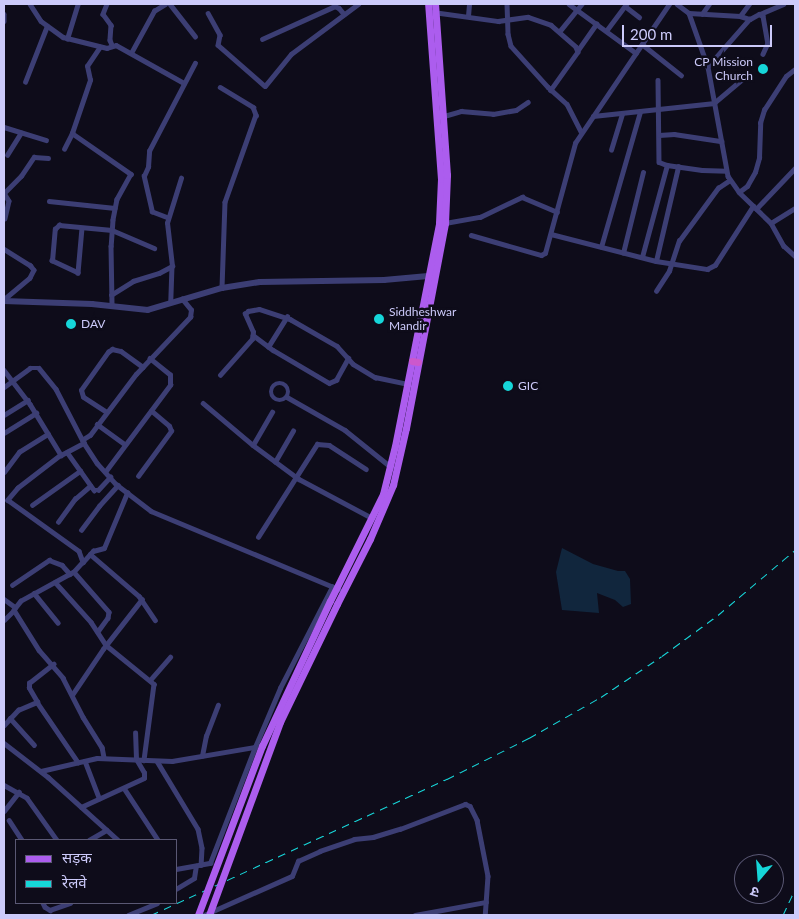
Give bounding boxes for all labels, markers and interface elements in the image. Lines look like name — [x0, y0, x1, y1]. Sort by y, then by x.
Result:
scale bar — [624, 15, 774, 47]
text: 200 m — [630, 25, 672, 43]
place label: CP Mission Church — [694, 55, 753, 83]
marker: CP Mission Church — [757, 63, 769, 75]
place label: Siddheshwar Mandir — [389, 305, 456, 333]
marker: Siddheshwar Mandir — [373, 313, 385, 325]
place label: DAV — [81, 317, 105, 331]
marker: DAV — [65, 318, 77, 330]
place label: GIC — [518, 379, 538, 393]
marker: GIC — [502, 380, 514, 392]
legend — [15, 839, 178, 904]
text: सड़क — [62, 848, 92, 866]
north arrow — [734, 854, 784, 904]
text: रेलवे — [62, 873, 87, 891]
text: उ — [748, 883, 761, 902]

